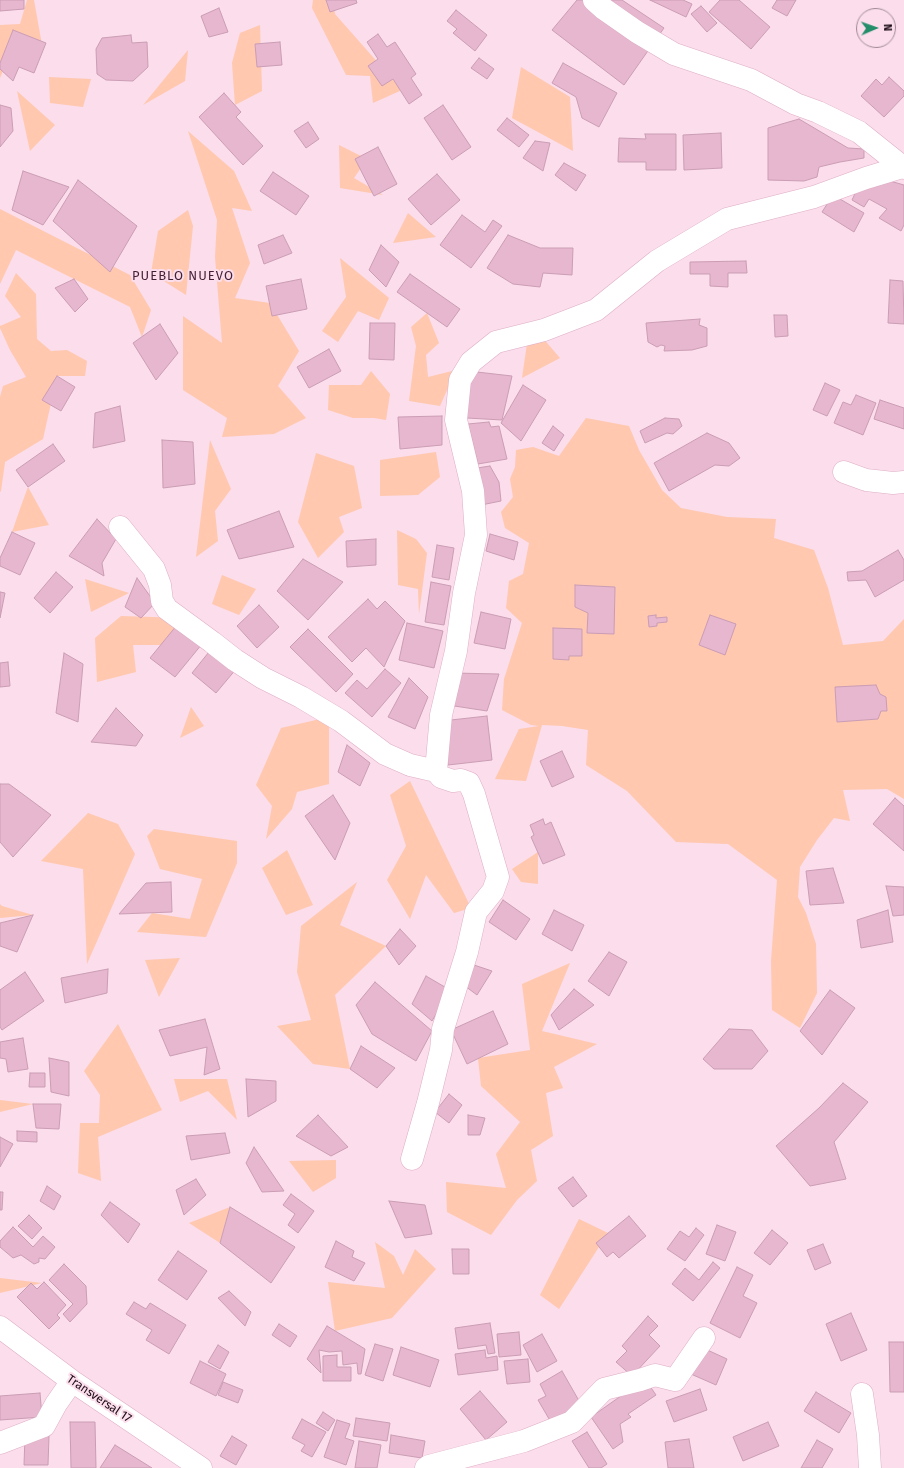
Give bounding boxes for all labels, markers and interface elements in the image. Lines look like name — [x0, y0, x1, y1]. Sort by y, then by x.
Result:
north arrow — [856, 8, 896, 48]
text: N — [881, 24, 894, 31]
district label: PUEBLO NUEVO — [132, 268, 234, 284]
street label: Transversal 17 — [64, 1372, 134, 1426]

